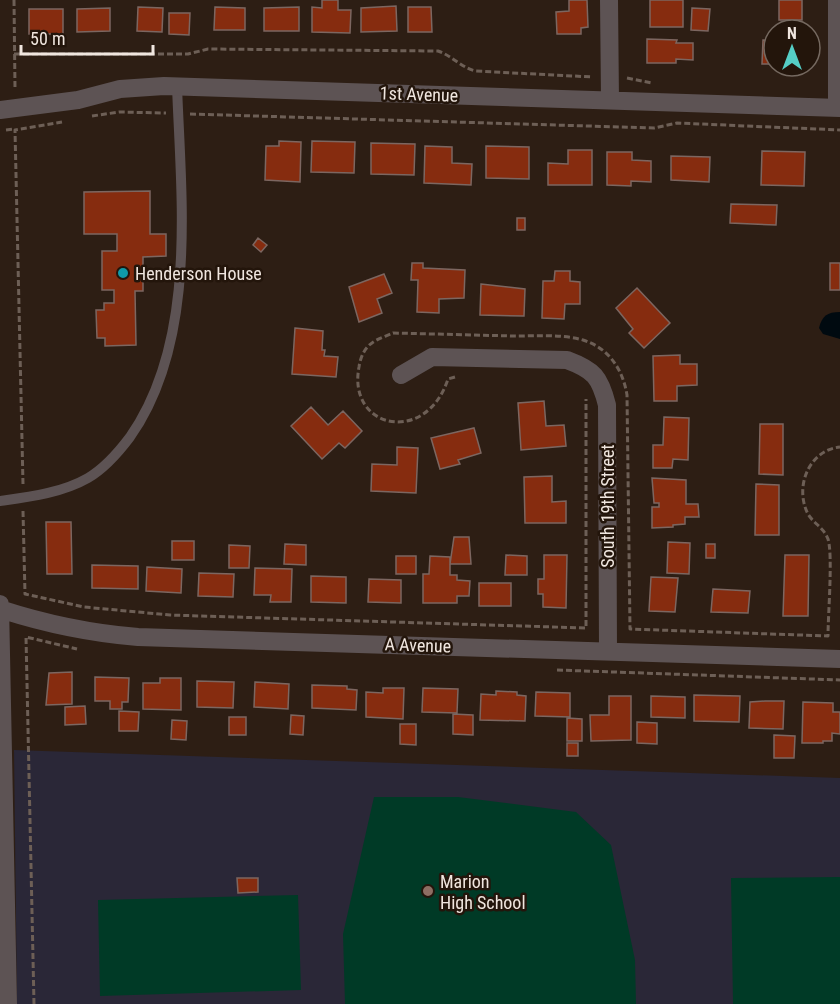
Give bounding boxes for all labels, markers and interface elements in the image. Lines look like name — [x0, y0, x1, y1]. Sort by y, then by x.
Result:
scale bar — [21, 18, 153, 56]
north arrow — [762, 18, 822, 78]
text: N — [787, 24, 797, 43]
text: 50 m — [30, 28, 65, 49]
street label: 1st Avenue — [379, 82, 459, 106]
place label: Henderson House — [135, 263, 262, 284]
marker: Henderson House — [116, 266, 130, 280]
street label: South 19th Street — [597, 444, 618, 568]
street label: A Avenue — [384, 633, 452, 657]
place label: Marion High School — [440, 871, 526, 913]
marker: Marion High School — [421, 884, 435, 898]

